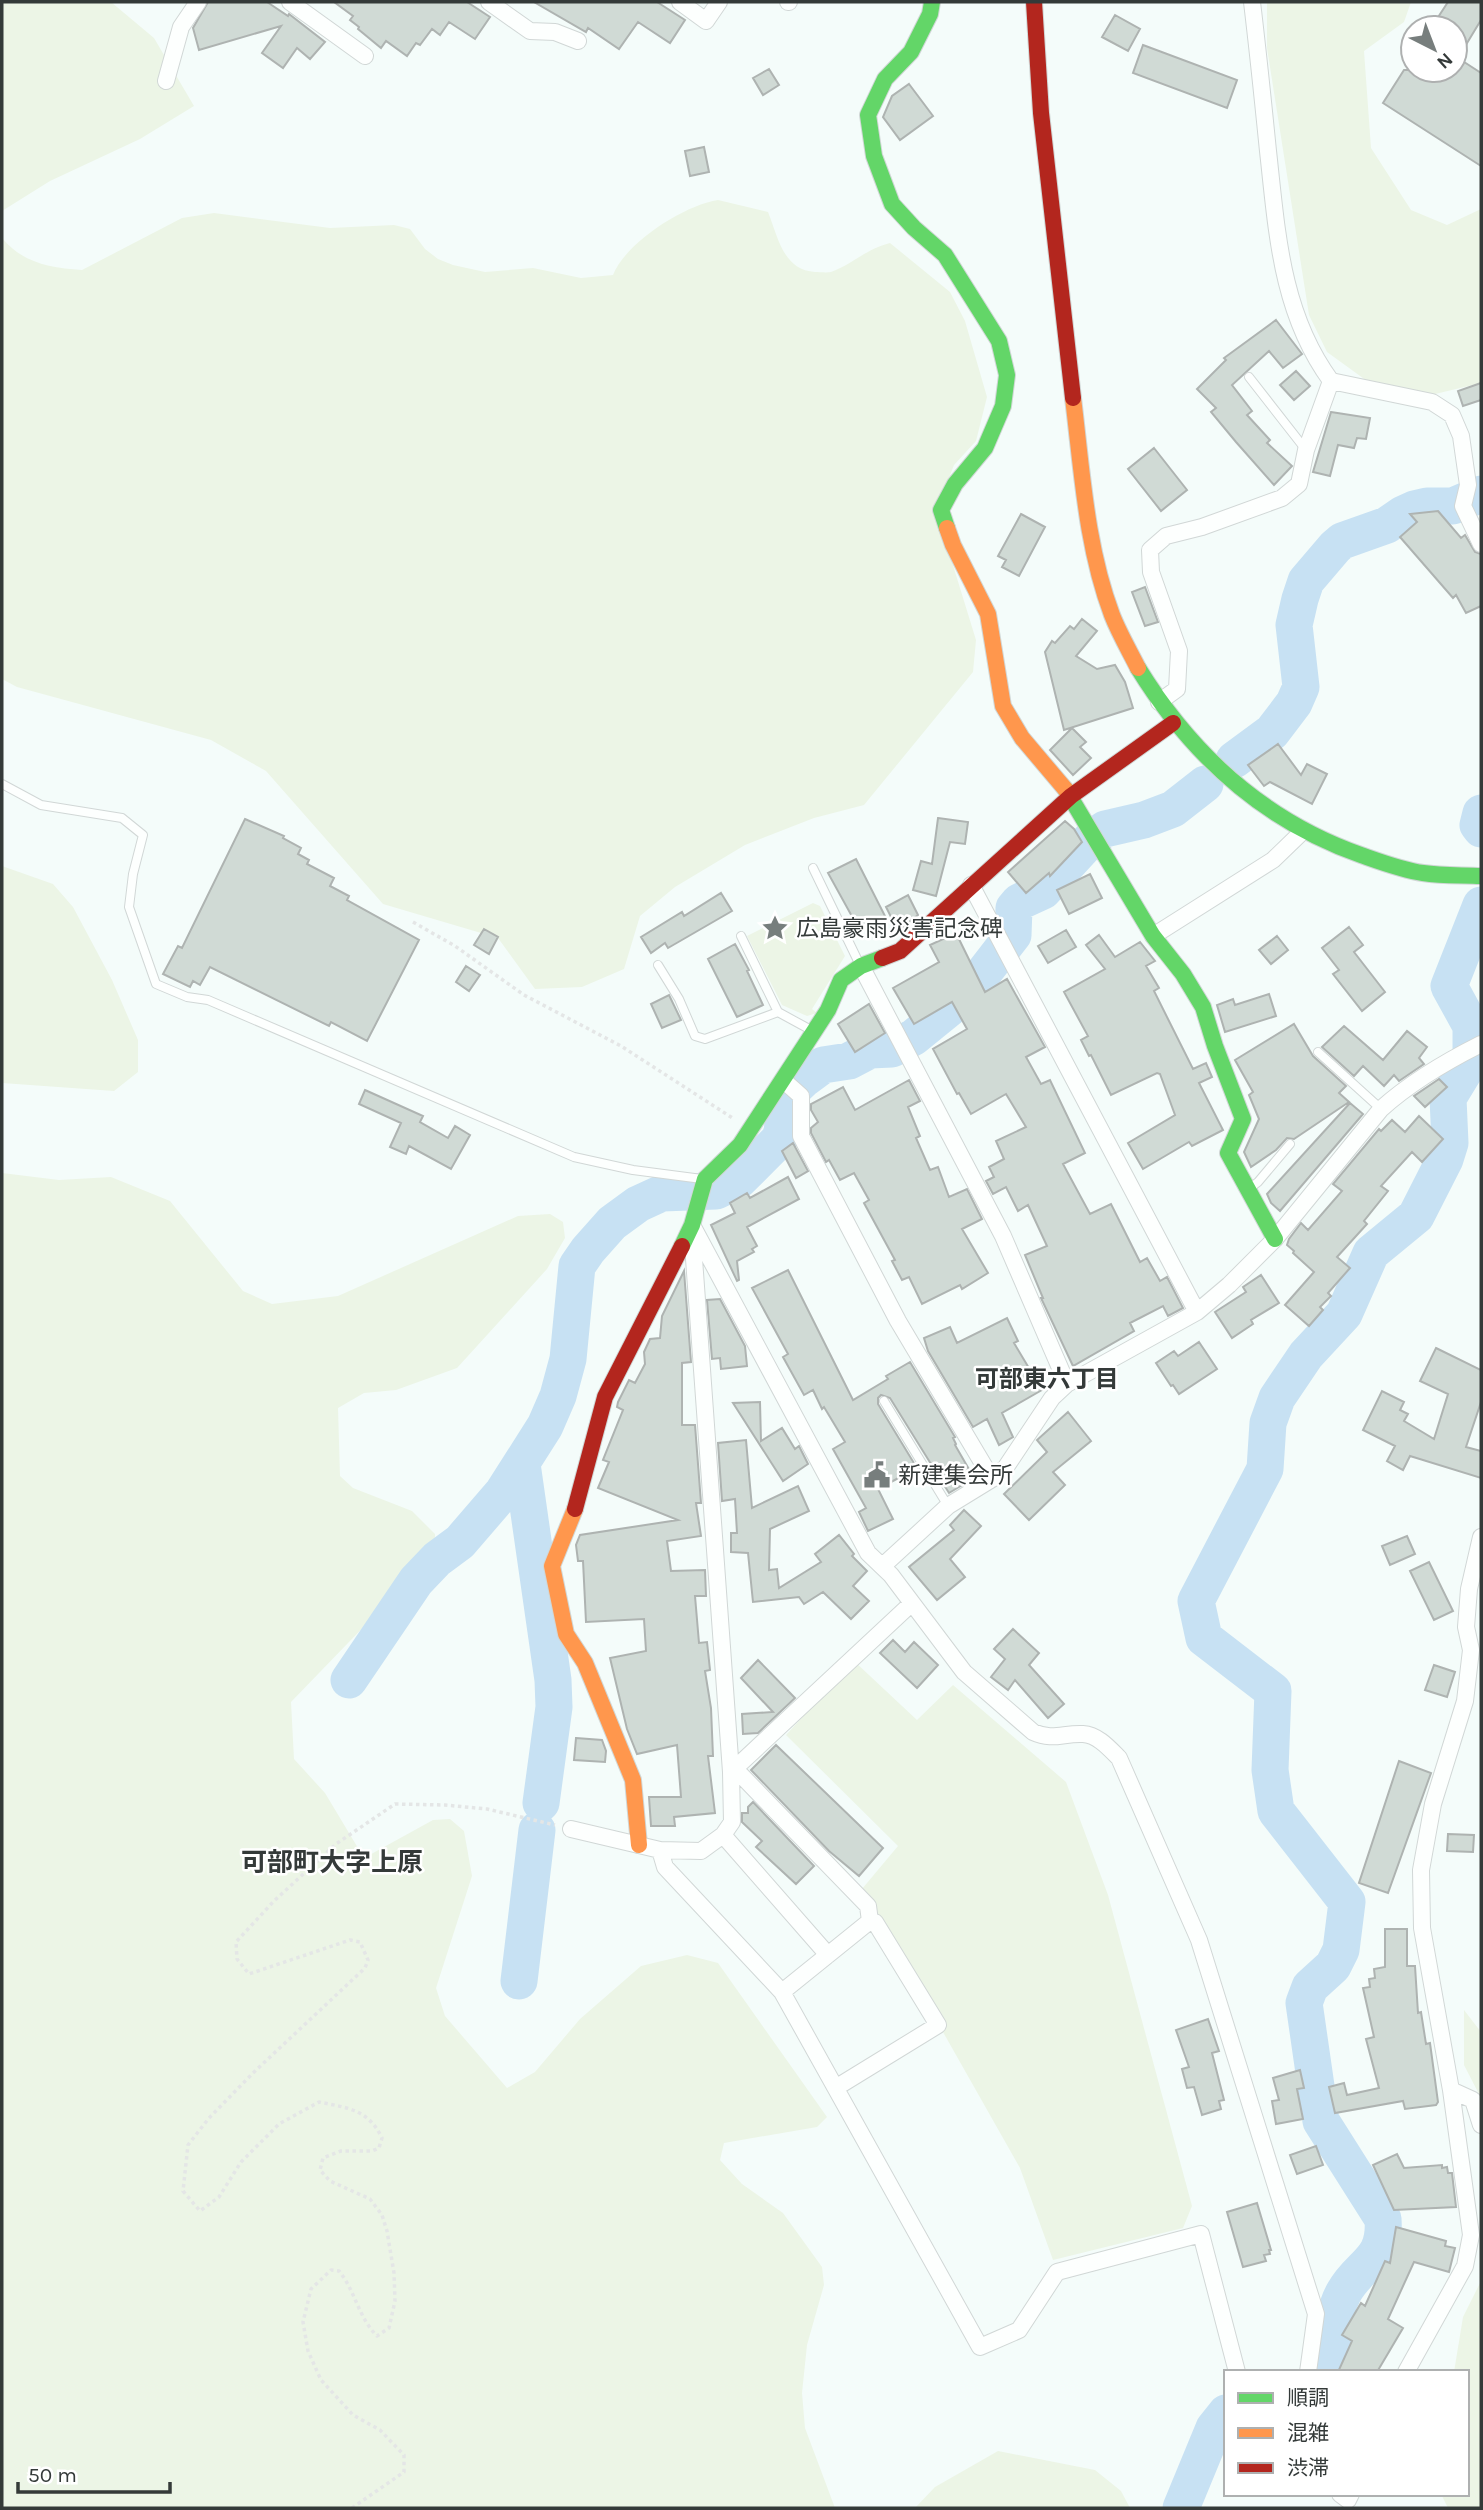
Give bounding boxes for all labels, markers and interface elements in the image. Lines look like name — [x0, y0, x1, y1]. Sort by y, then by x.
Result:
north arrow — [1399, 14, 1469, 84]
text: N — [1432, 48, 1457, 74]
place icon: 広島豪雨災害記念碑 — [760, 913, 790, 943]
place label: 広島豪雨災害記念碑 — [796, 915, 1003, 942]
district label: 可部東六丁目 — [975, 1365, 1119, 1393]
public building icon: 新建集会所 — [862, 1460, 892, 1490]
place label: 新建集会所 — [898, 1462, 1013, 1489]
district label: 可部町大字上原 — [241, 1847, 423, 1878]
legend — [1224, 2370, 1469, 2496]
text: 順調 — [1287, 2386, 1329, 2410]
text: 混雑 — [1287, 2421, 1329, 2445]
scale bar — [18, 2450, 170, 2494]
text: 渋滞 — [1287, 2456, 1329, 2480]
text: 50 m — [28, 2463, 77, 2487]

